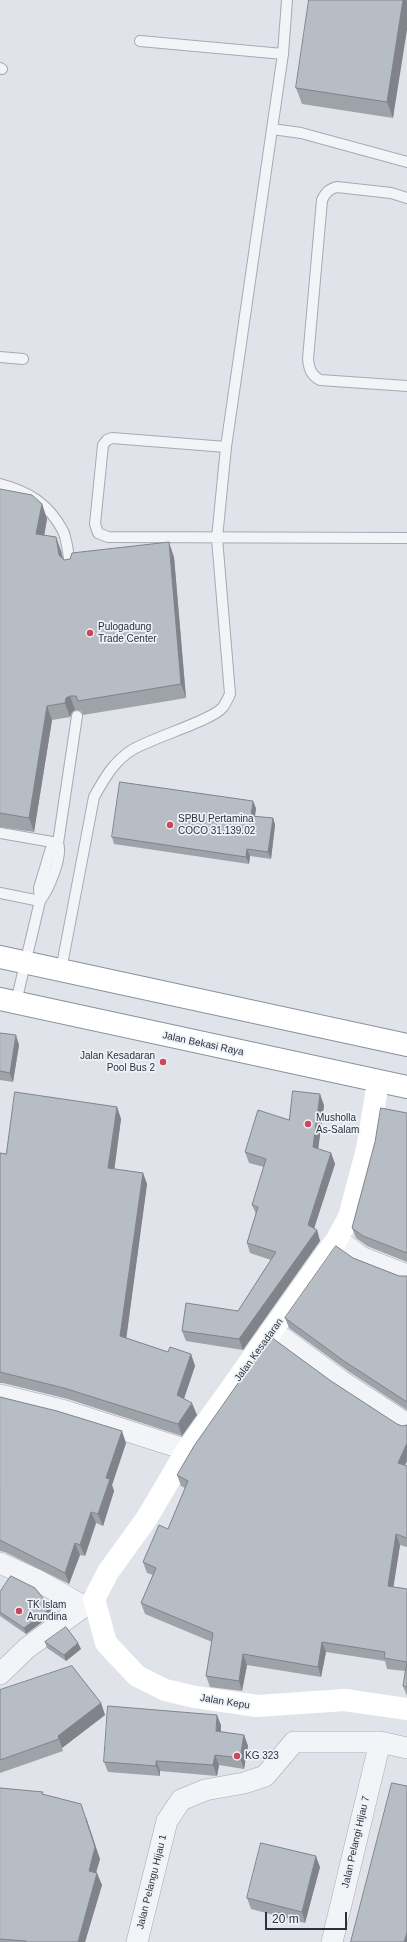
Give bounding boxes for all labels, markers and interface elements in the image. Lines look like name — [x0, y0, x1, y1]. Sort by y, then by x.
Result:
place label: Pulogadung Trade Center — [98, 621, 157, 644]
marker: Pulogadung Trade Center — [85, 628, 95, 638]
place label: SPBU Pertamina COCO 31.139.02 — [178, 813, 255, 836]
marker: SPBU Pertamina COCO 31.139.02 — [165, 820, 175, 830]
street label: Jalan Bekasi Raya — [161, 1030, 245, 1058]
place label: Jalan Kesadaran Pool Bus 2 — [80, 1050, 155, 1074]
marker: Jalan Kesadaran Pool Bus 2 — [158, 1057, 168, 1067]
place label: Musholla As-Salam — [316, 1112, 359, 1136]
marker: Musholla As-Salam — [303, 1119, 313, 1129]
street label: Jalan Kesadaran — [232, 1316, 286, 1384]
place label: TK Islam Arundina — [27, 1599, 67, 1622]
marker: TK Islam Arundina — [14, 1606, 24, 1616]
street label: Jalan Kepu — [199, 1692, 251, 1712]
place label: KG 323 — [245, 1750, 279, 1762]
marker: KG 323 — [232, 1751, 242, 1761]
street label: Jalan Pelangi Hijau 7 — [340, 1795, 372, 1889]
street label: Jalan Pelangu Hijau 1 — [134, 1833, 170, 1931]
scale bar — [267, 1904, 349, 1930]
text: 20 m — [272, 1912, 299, 1926]

